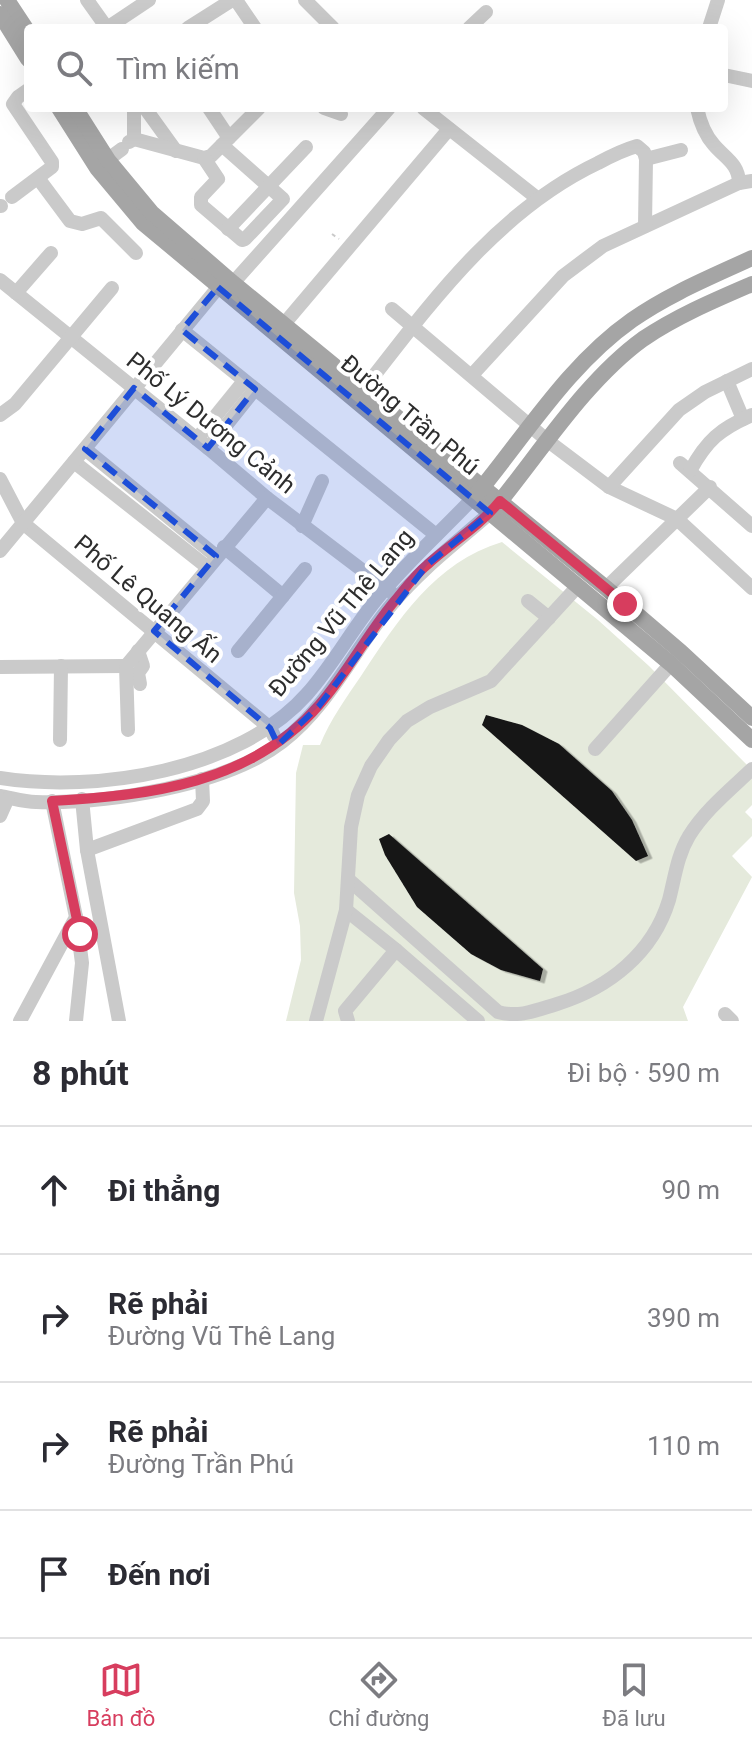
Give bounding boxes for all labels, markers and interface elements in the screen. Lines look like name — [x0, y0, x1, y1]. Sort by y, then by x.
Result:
search box — [24, 24, 728, 112]
icon: search — [52, 46, 96, 90]
text: Tìm kiếm — [116, 51, 240, 86]
street label: Phố Lý Dương Cảnh — [121, 346, 301, 500]
street label: Đường Trần Phú — [335, 349, 485, 481]
street label: Đường Vũ Thê Lang — [263, 524, 419, 702]
street label: Phố Lê Quang Ấn — [69, 528, 229, 669]
route end — [607, 586, 643, 622]
route start — [62, 916, 98, 952]
text: 8 phút — [32, 1053, 129, 1093]
text: Đi bộ · 590 m — [568, 1058, 720, 1088]
icon: ahead — [32, 1168, 76, 1212]
text: Đi thẳng — [108, 1173, 220, 1208]
text: 90 m — [662, 1175, 720, 1205]
text: Rẽ phải — [108, 1286, 209, 1321]
icon: right — [32, 1296, 76, 1340]
text: 390 m — [647, 1303, 720, 1333]
text: Đường Vũ Thê Lang — [108, 1321, 335, 1351]
text: Rẽ phải — [108, 1414, 209, 1449]
icon: right — [32, 1424, 76, 1468]
text: 110 m — [647, 1431, 720, 1461]
text: Đường Trần Phú — [108, 1449, 294, 1479]
icon: arrive — [32, 1552, 76, 1596]
text: Đến nơi — [108, 1557, 211, 1592]
tab: Bản đồ — [86, 1658, 155, 1731]
tab: Chỉ đường — [328, 1658, 429, 1731]
tab: Đã lưu — [602, 1658, 666, 1731]

